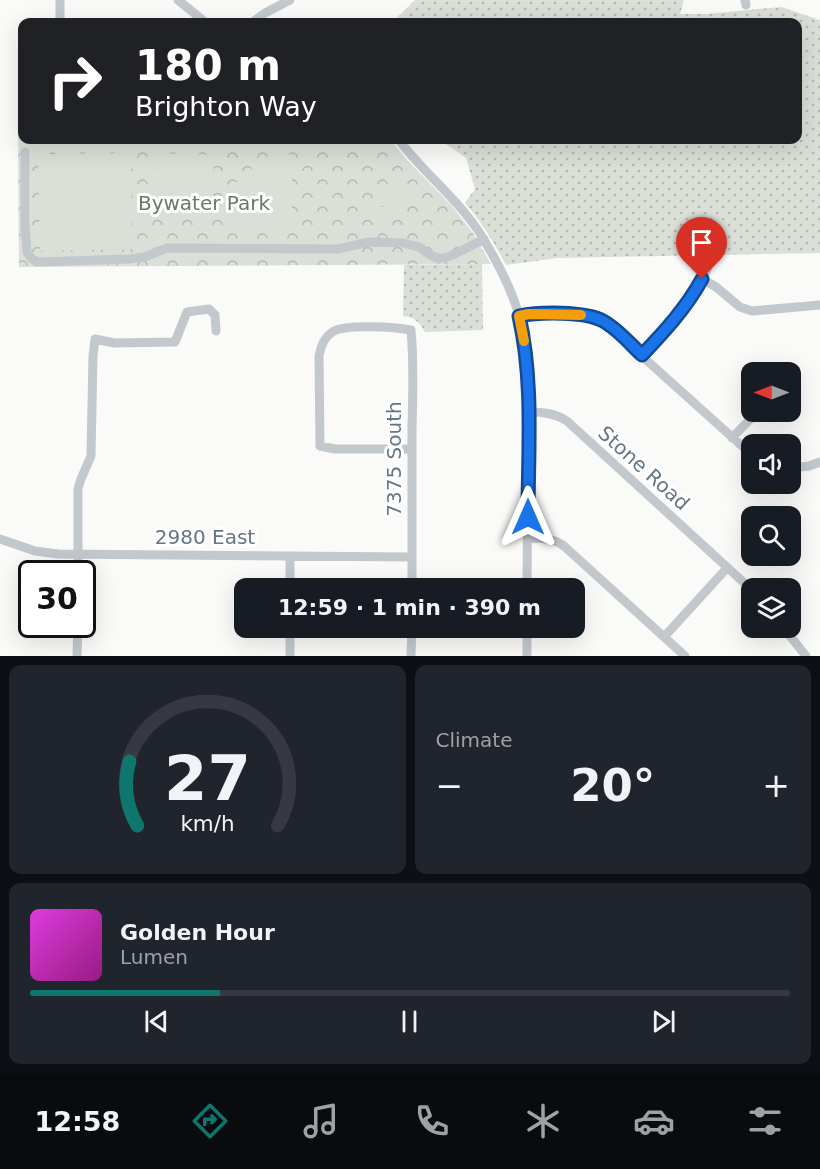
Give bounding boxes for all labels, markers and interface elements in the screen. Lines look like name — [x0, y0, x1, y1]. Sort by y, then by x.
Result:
text: 180 m — [135, 41, 281, 90]
icon: right — [36, 42, 114, 120]
text: Brighton Way — [135, 91, 317, 122]
park label: Bywater Park — [138, 191, 270, 215]
pin — [676, 217, 727, 279]
icon: arrive — [685, 226, 718, 259]
north arrow — [741, 362, 801, 422]
map controls — [741, 362, 801, 638]
street label: 7375 South — [382, 401, 406, 517]
street label: Stone Road — [594, 421, 694, 515]
button: sound — [741, 434, 801, 494]
position arrow — [496, 485, 560, 549]
button: search — [741, 506, 801, 566]
street label: 2980 East — [155, 525, 255, 549]
speed limit sign: 30 — [18, 560, 96, 638]
button: layers — [741, 578, 801, 638]
text: 12:59 · 1 min · 390 m — [278, 595, 541, 620]
text: Climate — [436, 728, 512, 752]
text: 27 — [164, 742, 251, 815]
text: 20° — [570, 759, 655, 812]
text: − — [436, 766, 463, 805]
text: + — [762, 766, 790, 805]
text: km/h — [180, 812, 234, 837]
text: Golden Hour — [120, 920, 275, 945]
text: Lumen — [120, 945, 188, 969]
icon: previous — [140, 1005, 173, 1038]
icon: pause — [393, 1005, 426, 1038]
icon: next — [647, 1005, 680, 1038]
icon: directions — [189, 1100, 231, 1142]
icon: music — [300, 1100, 342, 1142]
icon: phone — [411, 1100, 453, 1142]
icon: climate — [522, 1100, 564, 1142]
icon: car — [633, 1100, 675, 1142]
icon: filters — [744, 1100, 786, 1142]
text: 12:58 — [34, 1106, 120, 1137]

